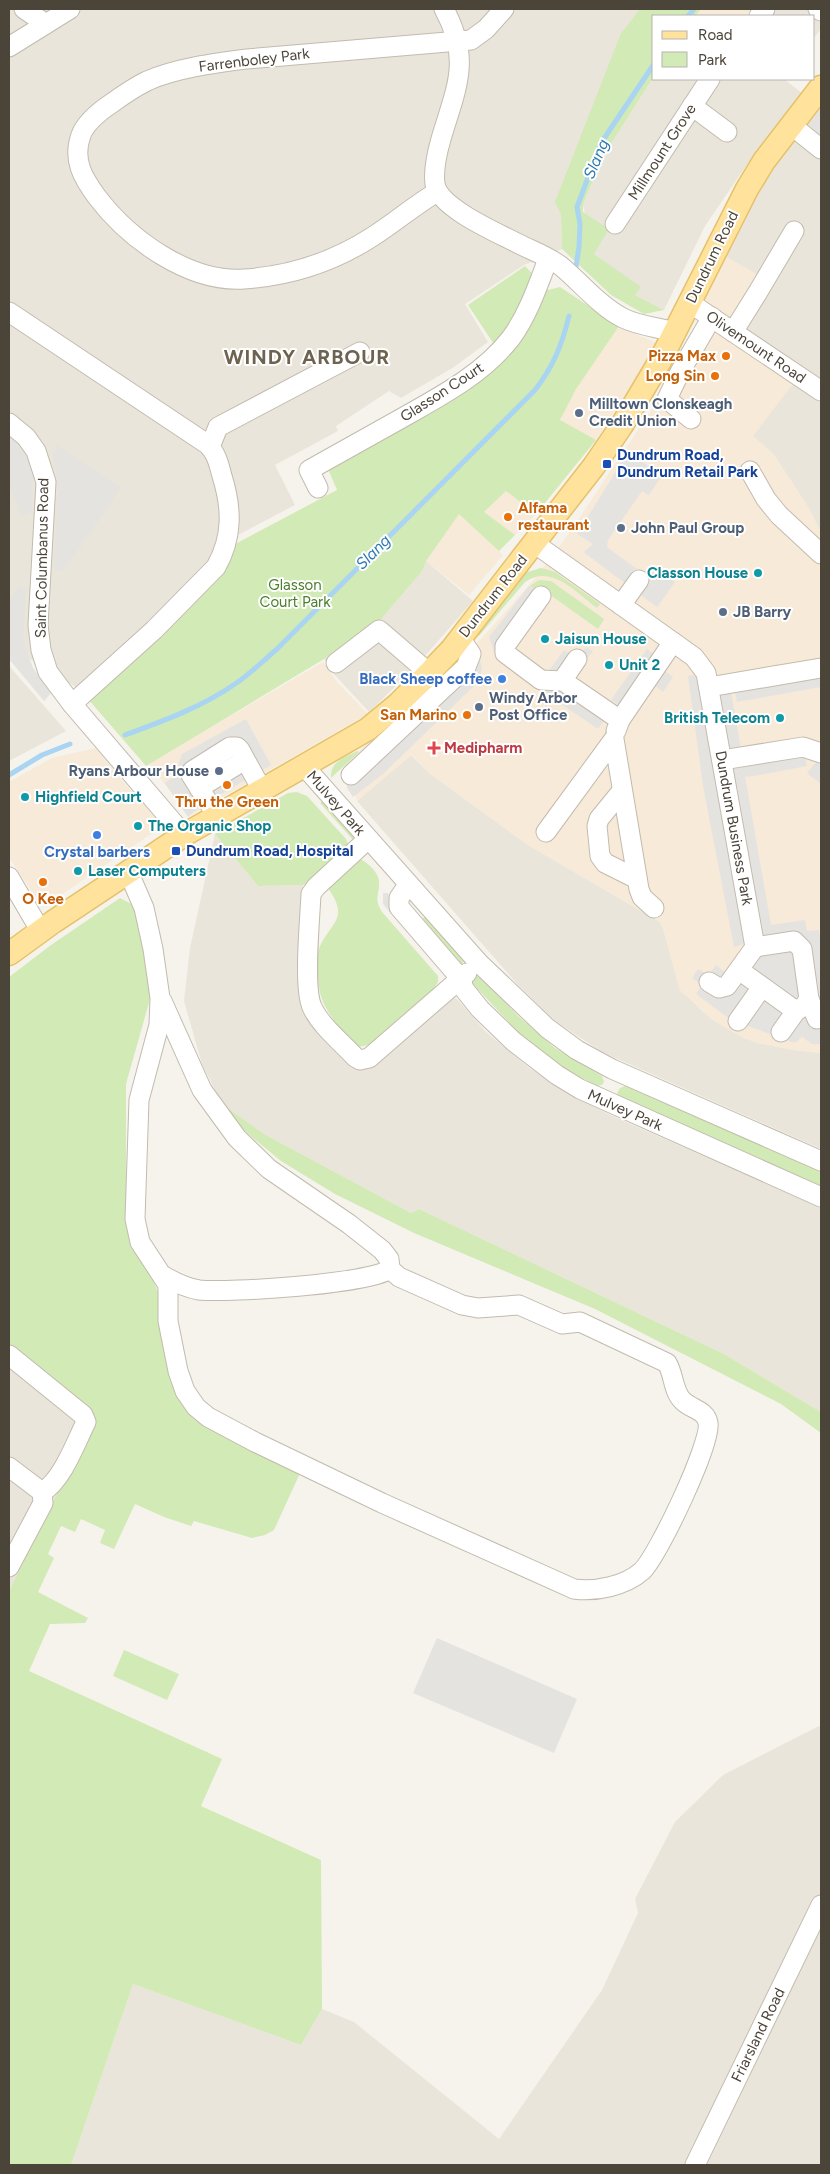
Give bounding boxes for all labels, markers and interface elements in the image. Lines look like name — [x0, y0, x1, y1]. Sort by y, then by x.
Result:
legend — [652, 15, 815, 80]
text: Road — [698, 26, 733, 44]
street label: Farrenboley Park — [198, 44, 311, 76]
text: Park — [698, 51, 727, 69]
street label: Millmount Grove — [624, 100, 700, 204]
water label: Slang — [579, 136, 613, 182]
street label: Dundrum Road — [682, 208, 742, 306]
street label: Olivemount Road — [703, 307, 809, 387]
district label: WINDY ARBOUR — [224, 345, 390, 369]
place label: Pizza Max — [648, 347, 716, 365]
marker: Pizza Max — [720, 350, 732, 362]
street label: Glasson Court — [397, 358, 487, 426]
place label: Long Sin — [646, 367, 705, 385]
marker: Long Sin — [709, 370, 721, 382]
place label: Milltown Clonskeagh Credit Union — [589, 395, 732, 430]
marker: Milltown Clonskeagh Credit Union — [573, 407, 585, 419]
place label: Dundrum Road, Dundrum Retail Park — [617, 446, 758, 481]
marker: Dundrum Road, Dundrum Retail Park — [601, 458, 613, 470]
street label: Saint Columbanus Road — [32, 478, 52, 638]
place label: Alfama restaurant — [518, 499, 590, 534]
marker: Alfama restaurant — [502, 511, 514, 523]
place label: John Paul Group — [631, 519, 744, 537]
marker: John Paul Group — [615, 522, 627, 534]
water label: Slang — [352, 531, 394, 573]
street label: Dundrum Road — [455, 551, 531, 641]
place label: Classon House — [647, 564, 749, 582]
marker: Classon House — [752, 567, 764, 579]
park label: Glasson Court Park — [260, 576, 331, 611]
place label: JB Barry — [733, 603, 792, 621]
marker: JB Barry — [717, 606, 729, 618]
place label: Jaisun House — [555, 630, 647, 648]
marker: Jaisun House — [539, 633, 551, 645]
place label: Unit 2 — [619, 656, 661, 674]
marker: Unit 2 — [603, 659, 615, 671]
place label: Black Sheep coffee — [359, 670, 493, 688]
marker: Black Sheep coffee — [496, 673, 508, 685]
place label: Windy Arbor Post Office — [489, 689, 577, 724]
marker: Windy Arbor Post Office — [473, 701, 485, 713]
place label: San Marino — [380, 706, 457, 724]
marker: San Marino — [461, 709, 473, 721]
place label: British Telecom — [664, 709, 770, 727]
marker: British Telecom — [774, 712, 786, 724]
place label: Medipharm — [444, 739, 522, 757]
marker: Medipharm — [428, 742, 440, 754]
street label: Dundrum Business Park — [712, 749, 757, 907]
place label: Ryans Arbour House — [69, 762, 210, 780]
marker: Ryans Arbour House — [213, 765, 225, 777]
street label: Mulvey Park — [303, 767, 370, 840]
marker: Thru the Green — [221, 779, 233, 791]
place label: Highfield Court — [35, 788, 142, 806]
marker: Highfield Court — [19, 791, 31, 803]
place label: Thru the Green — [175, 793, 279, 811]
place label: The Organic Shop — [148, 817, 271, 835]
marker: The Organic Shop — [132, 820, 144, 832]
marker: Crystal barbers — [91, 829, 103, 841]
place label: Dundrum Road, Hospital — [186, 842, 354, 860]
place label: Crystal barbers — [44, 843, 150, 861]
marker: Dundrum Road, Hospital — [170, 845, 182, 857]
place label: Laser Computers — [88, 862, 206, 880]
marker: Laser Computers — [72, 865, 84, 877]
marker: O Kee — [37, 876, 49, 888]
place label: O Kee — [22, 890, 64, 908]
street label: Mulvey Park — [585, 1085, 666, 1135]
street label: Friarsland Road — [727, 1985, 789, 2085]

